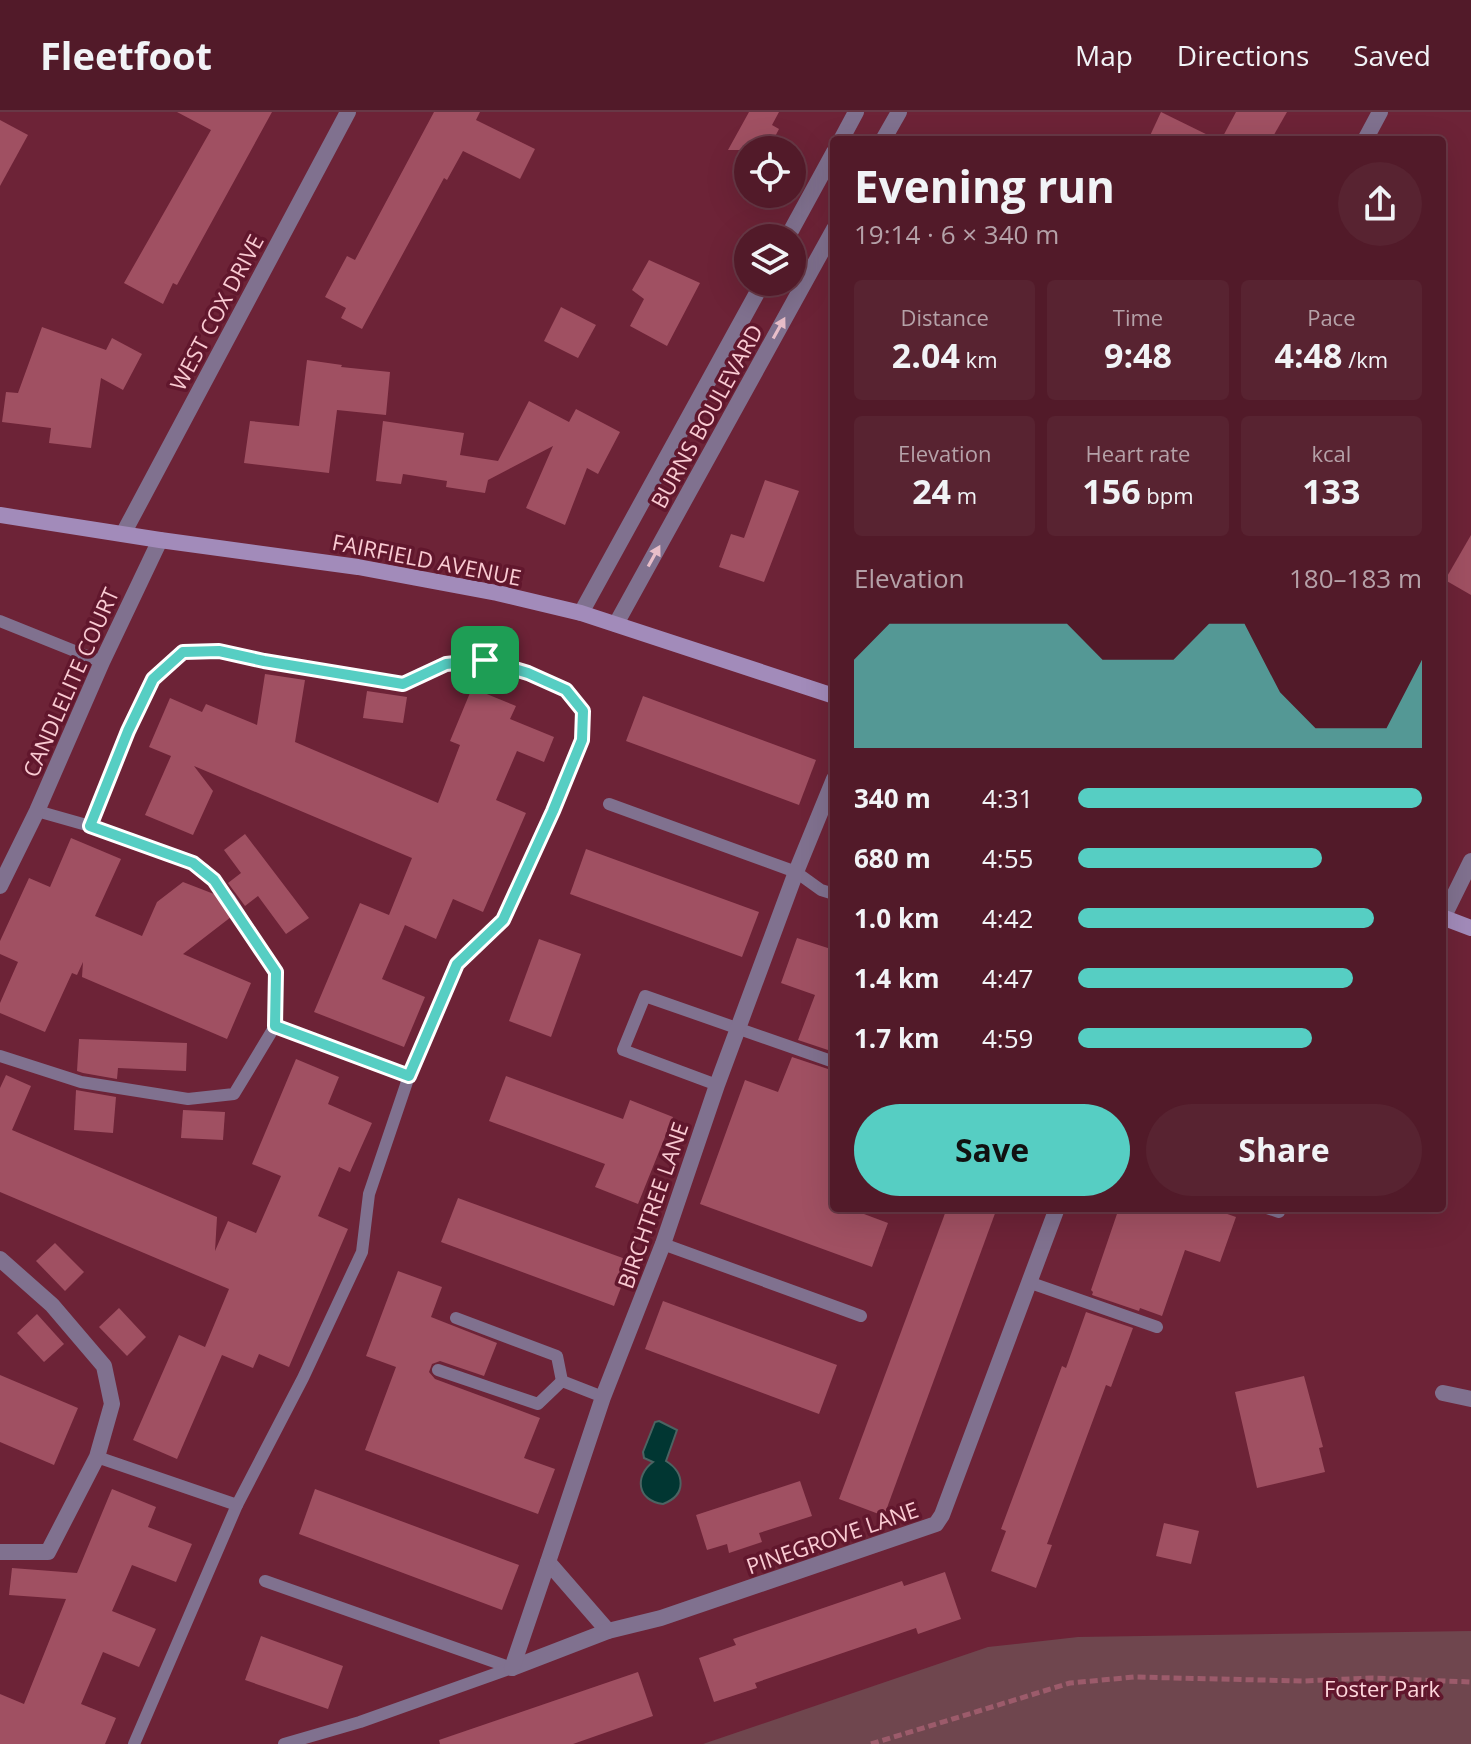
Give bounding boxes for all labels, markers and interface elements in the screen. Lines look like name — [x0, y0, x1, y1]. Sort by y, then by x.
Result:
text: Fleetfoot — [40, 29, 212, 81]
text: Map — [1075, 36, 1133, 74]
text: Directions — [1177, 36, 1309, 74]
text: Saved — [1353, 36, 1431, 74]
map controls — [734, 136, 806, 296]
button: locate — [734, 136, 806, 208]
text: Evening run — [854, 156, 1115, 216]
button: share — [1338, 162, 1422, 246]
text: 19:14 · 6 × 340 m — [854, 216, 1059, 252]
button: layers — [734, 224, 806, 296]
street label: WEST COX DRIVE — [162, 229, 270, 395]
text: Distance — [900, 302, 989, 332]
text: Time — [1113, 302, 1163, 332]
text: Pace — [1307, 302, 1356, 332]
one-way arrow — [773, 317, 786, 340]
street label: BURNS BOULEVARD — [643, 319, 769, 513]
text: 2.04 — [892, 332, 960, 378]
text: 9:48 — [1104, 332, 1172, 378]
text: 4:48 — [1274, 332, 1342, 378]
text: km — [960, 344, 998, 374]
text: /km — [1342, 344, 1388, 374]
text: Elevation — [898, 438, 991, 468]
text: Heart rate — [1086, 438, 1190, 468]
text: kcal — [1311, 438, 1351, 468]
text: 24 — [912, 468, 951, 514]
text: 156 — [1082, 468, 1141, 514]
text: 133 — [1302, 468, 1360, 514]
text: m — [951, 480, 977, 510]
text: bpm — [1141, 480, 1194, 510]
street label: FAIRFIELD AVENUE — [330, 526, 524, 592]
one-way arrow — [647, 545, 661, 567]
text: Elevation — [854, 560, 964, 596]
text: 180–183 m — [1289, 560, 1422, 596]
street label: CANDLELITE COURT — [15, 583, 125, 781]
pin — [451, 626, 519, 694]
icon: arrive — [463, 638, 507, 682]
text: 340 m — [854, 780, 931, 816]
text: 4:31 — [982, 780, 1033, 816]
text: 680 m — [854, 840, 931, 876]
text: 4:55 — [982, 840, 1033, 876]
text: 1.0 km — [854, 900, 940, 936]
text: 4:42 — [982, 900, 1033, 936]
text: 1.4 km — [854, 960, 940, 996]
text: 4:47 — [982, 960, 1033, 996]
text: 1.7 km — [854, 1020, 940, 1056]
text: 4:59 — [982, 1020, 1033, 1056]
button: Save — [854, 1104, 1130, 1196]
button: Share — [1146, 1104, 1422, 1196]
street label: BIRCHTREE LANE — [609, 1118, 695, 1292]
street label: PINEGROVE LANE — [742, 1494, 922, 1580]
park label: Foster Park — [1324, 1673, 1440, 1703]

